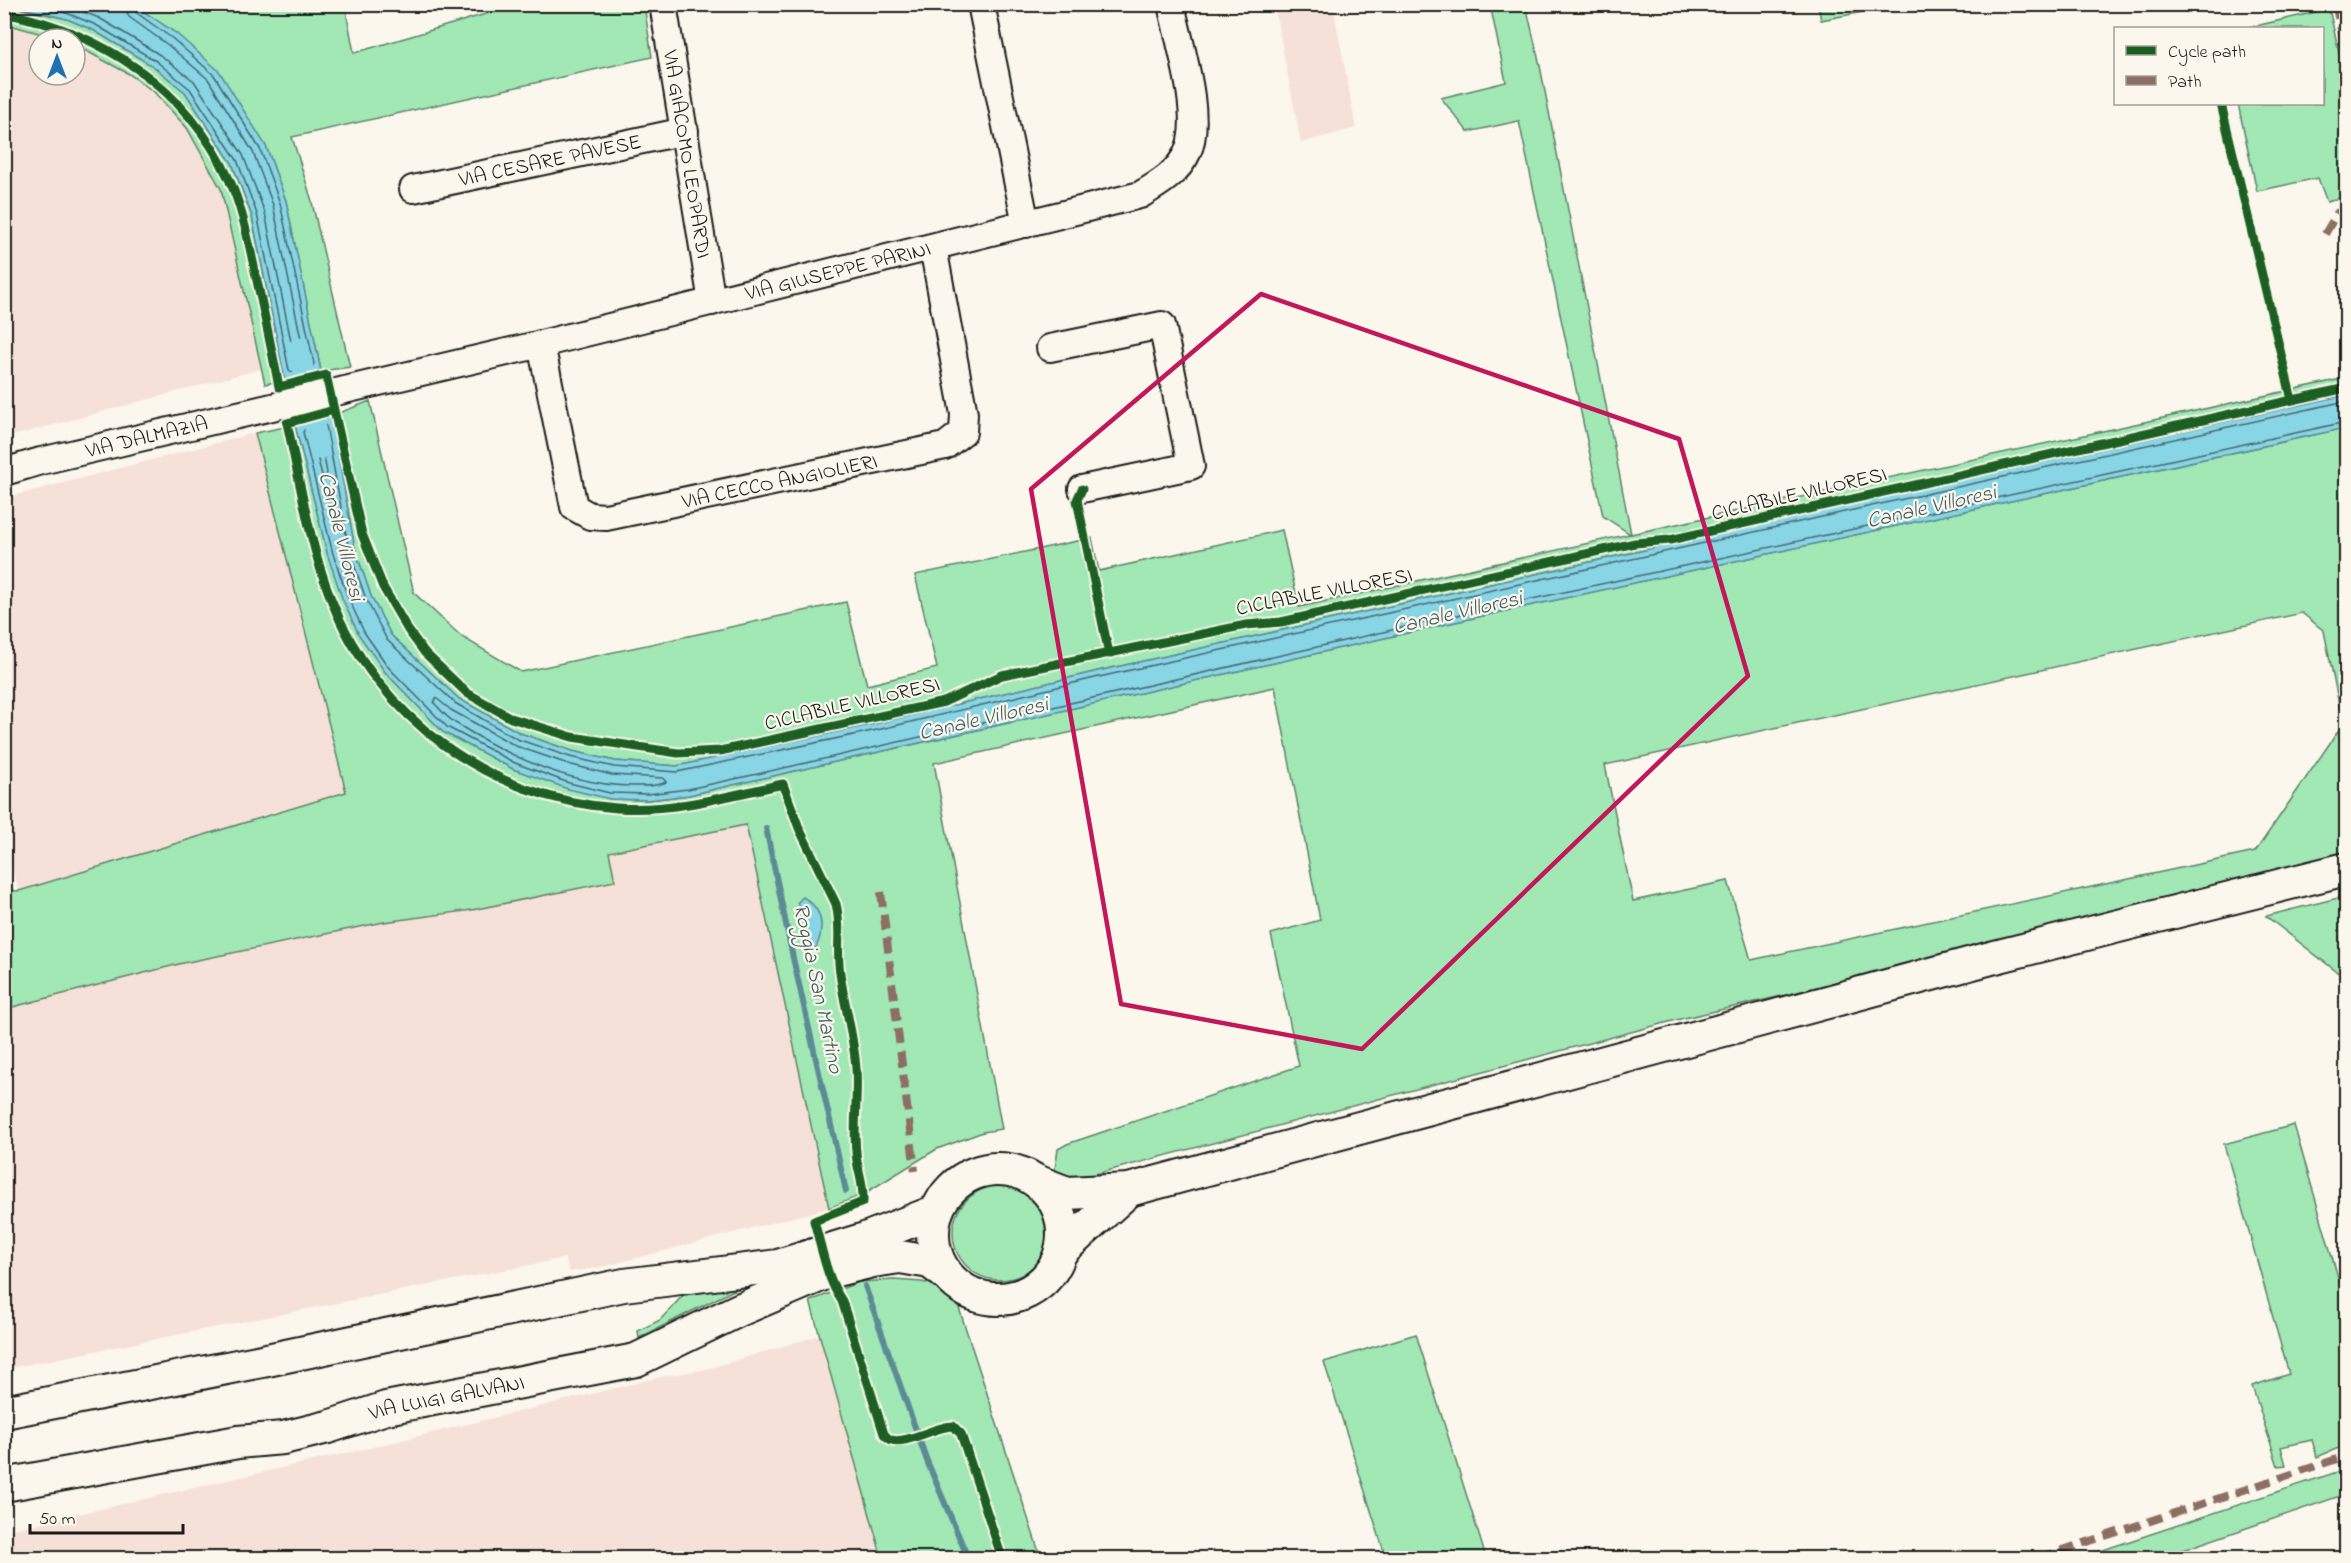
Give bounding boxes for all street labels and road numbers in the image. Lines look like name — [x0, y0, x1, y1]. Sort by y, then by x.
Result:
street label: VIA GIACOMO LEOPARDI — [654, 47, 718, 261]
street label: VIA CESARE PAVESE — [455, 128, 644, 196]
street label: VIA GIUSEPPE PARINI — [742, 235, 934, 310]
street label: VIA DALMAZIA — [82, 409, 211, 467]
street label: VIA CECCO ANGIOLIERI — [678, 448, 881, 518]
street label: CICLABILE VILLORESI — [1709, 460, 1890, 530]
street label: CICLABILE VILLORESI — [1234, 561, 1415, 625]
street label: CICLABILE VILLORESI — [762, 670, 943, 740]
street label: VIA LUIGI GALVANI — [364, 1369, 527, 1430]

